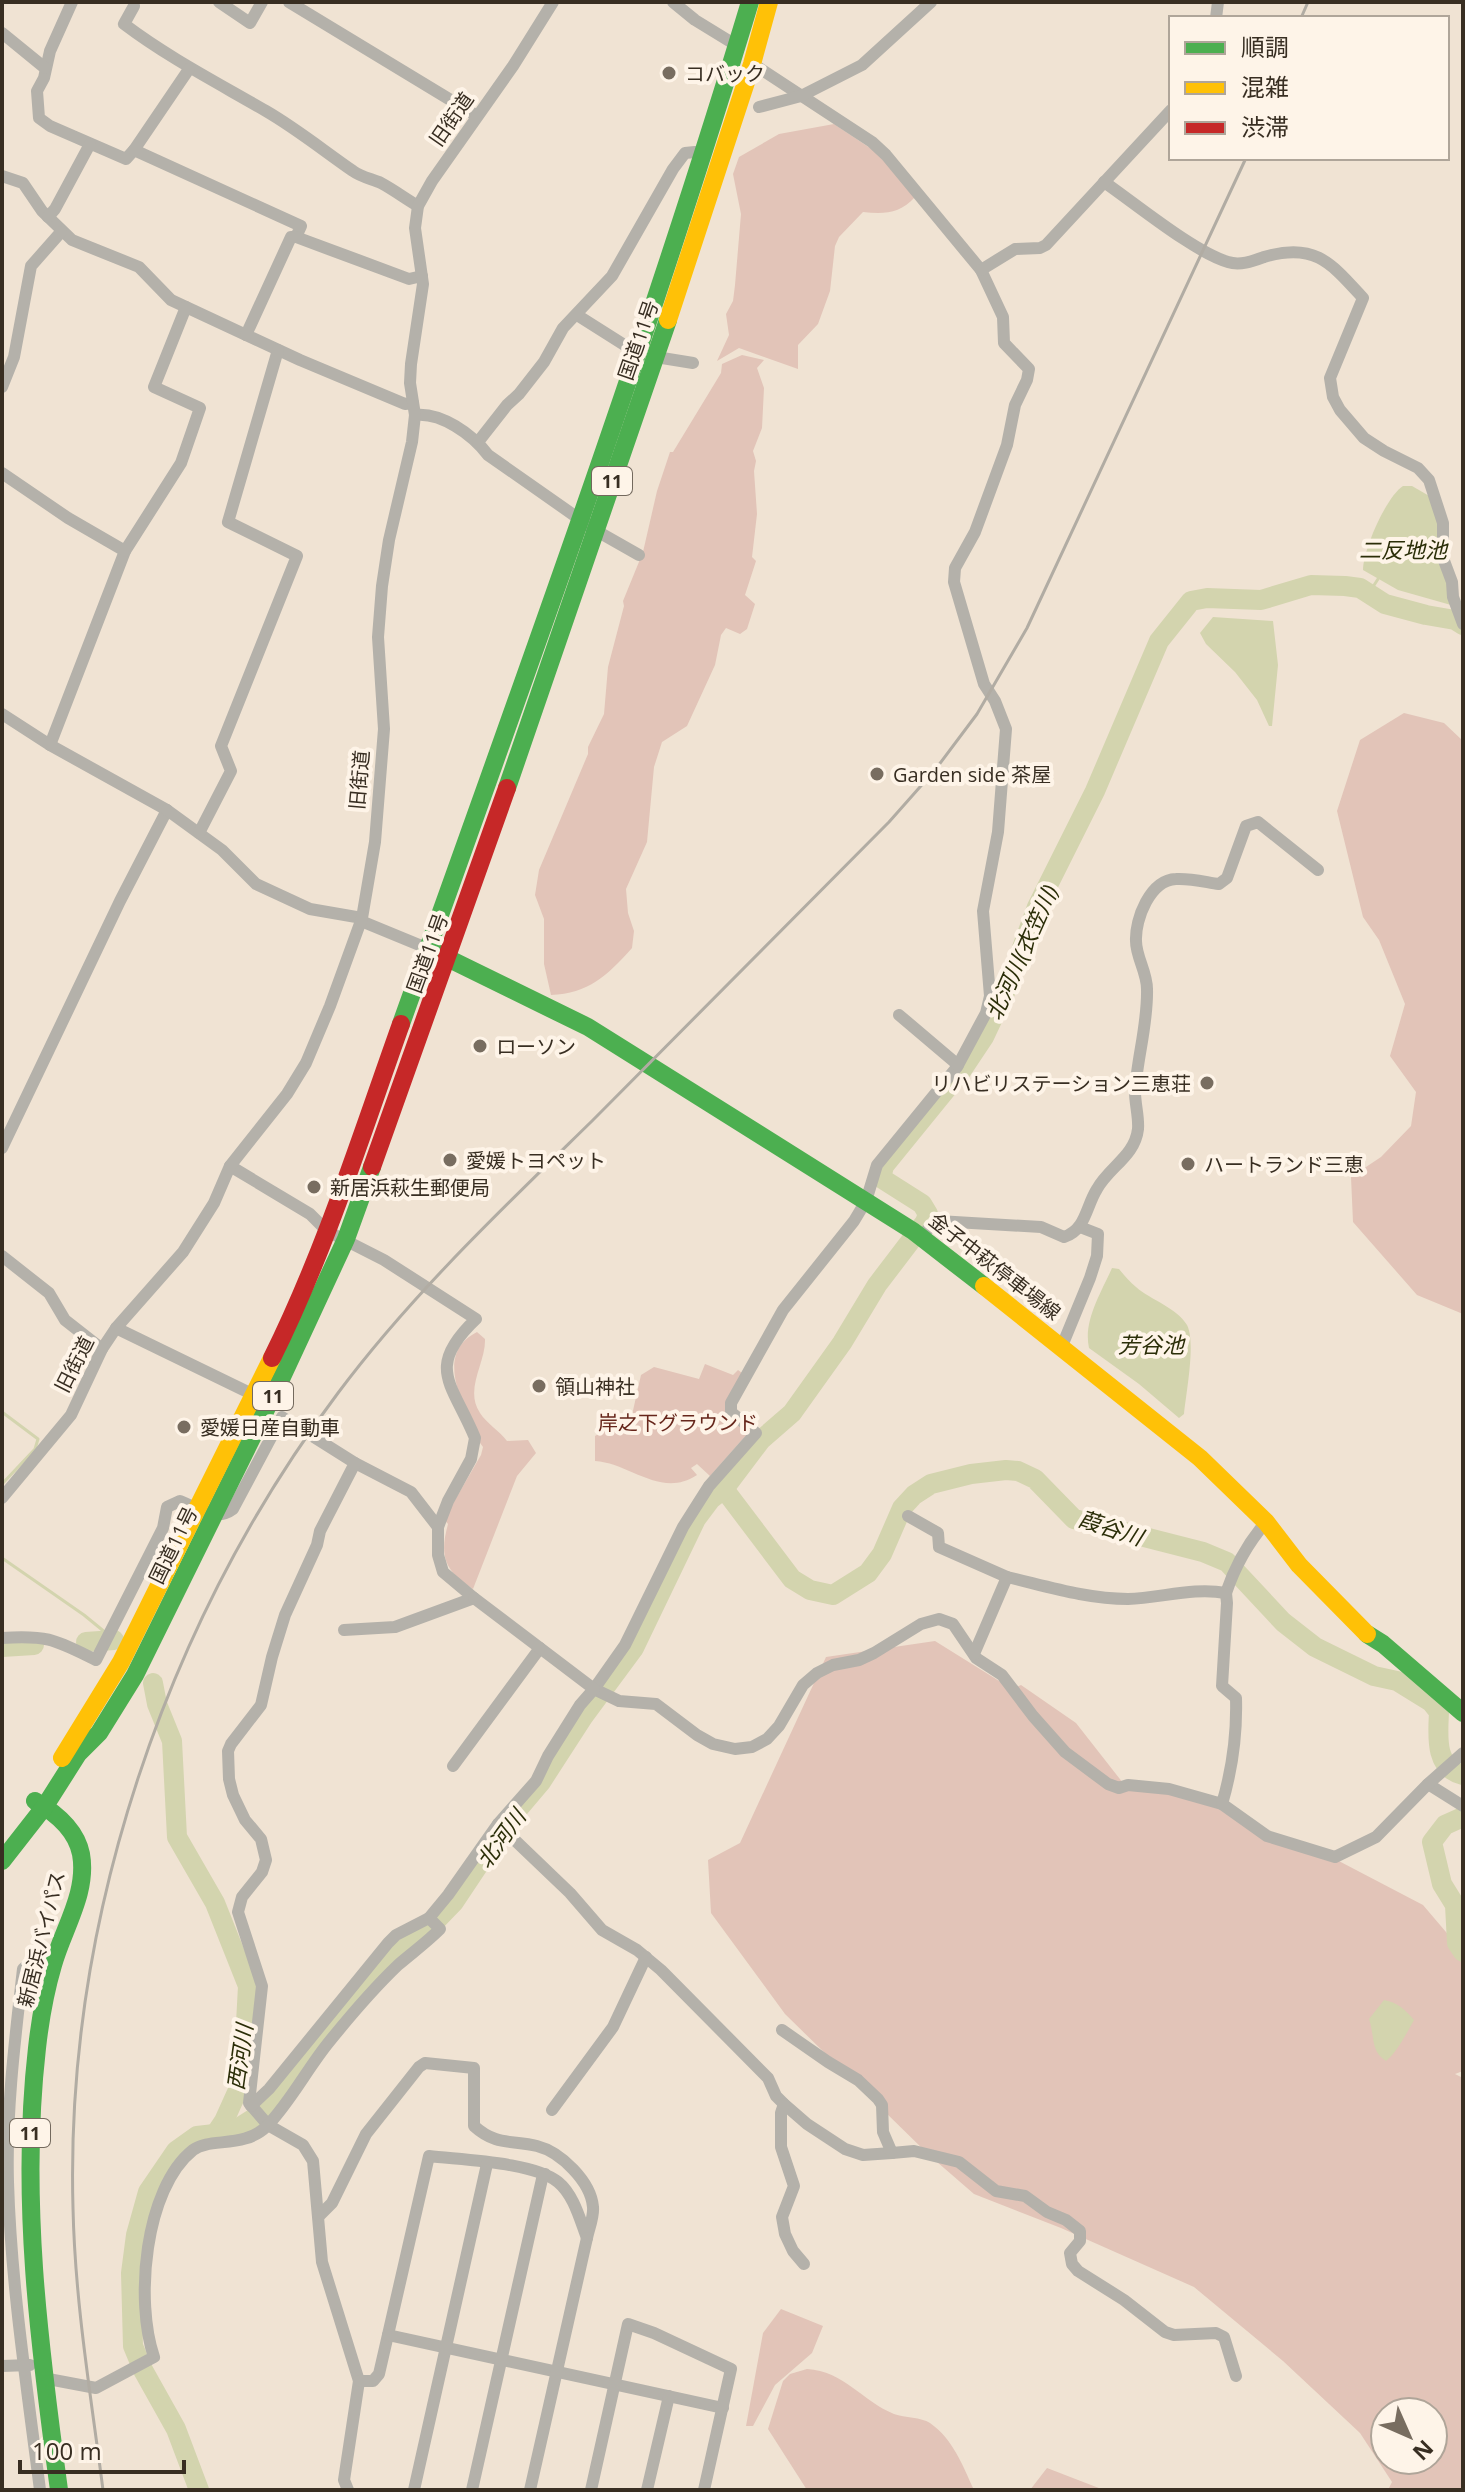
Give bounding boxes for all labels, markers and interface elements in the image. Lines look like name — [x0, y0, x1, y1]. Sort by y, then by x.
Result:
legend — [1169, 16, 1449, 160]
text: 順調 — [1241, 30, 1289, 63]
place label: コバック — [685, 60, 765, 87]
marker: コバック — [660, 64, 678, 82]
text: 混雑 — [1241, 70, 1289, 103]
street label: 旧街道 — [423, 87, 479, 151]
text: 渋滞 — [1241, 110, 1289, 143]
street label: 国道11号 — [612, 296, 664, 384]
road number: 11 — [592, 467, 632, 495]
water label: 二反地池 — [1359, 534, 1449, 564]
street label: 旧街道 — [343, 749, 375, 811]
place label: Garden side 茶屋 — [893, 761, 1051, 788]
marker: Garden side 茶屋 — [868, 765, 886, 783]
water label: 北河川(衣笠川) — [978, 880, 1064, 1024]
street label: 国道11号 — [400, 909, 454, 997]
place label: ローソン — [496, 1033, 576, 1060]
marker: ローソン — [471, 1037, 489, 1055]
place label: リハビリステーション三恵荘 — [931, 1070, 1191, 1097]
marker: リハビリステーション三恵荘 — [1198, 1074, 1216, 1092]
place label: 愛媛トヨペット — [466, 1147, 606, 1174]
marker: 愛媛トヨペット — [441, 1151, 459, 1169]
place label: ハートランド三恵 — [1204, 1151, 1364, 1178]
marker: ハートランド三恵 — [1179, 1155, 1197, 1173]
place label: 新居浜萩生郵便局 — [330, 1174, 490, 1201]
marker: 新居浜萩生郵便局 — [305, 1178, 323, 1196]
street label: 金子中萩停車場線 — [924, 1206, 1066, 1326]
water label: 芳谷池 — [1118, 1329, 1186, 1359]
street label: 旧街道 — [48, 1331, 100, 1397]
place label: 領山神社 — [555, 1373, 635, 1400]
marker: 領山神社 — [530, 1377, 548, 1395]
road number: 11 — [253, 1382, 293, 1410]
park label: 岸之下グラウンド — [598, 1409, 758, 1436]
place label: 愛媛日産自動車 — [200, 1414, 340, 1441]
marker: 愛媛日産自動車 — [175, 1418, 193, 1436]
street label: 国道11号 — [143, 1502, 203, 1588]
water label: 葭谷川 — [1075, 1503, 1149, 1552]
water label: 北河川 — [468, 1801, 533, 1874]
street label: 新居浜バイパス — [11, 1868, 71, 2010]
water label: 西河川 — [220, 2020, 259, 2092]
road number: 11 — [10, 2119, 50, 2147]
north arrow — [1369, 2396, 1449, 2476]
scale bar — [20, 2424, 184, 2474]
text: 100 m — [32, 2434, 102, 2467]
text: N — [1407, 2434, 1441, 2468]

